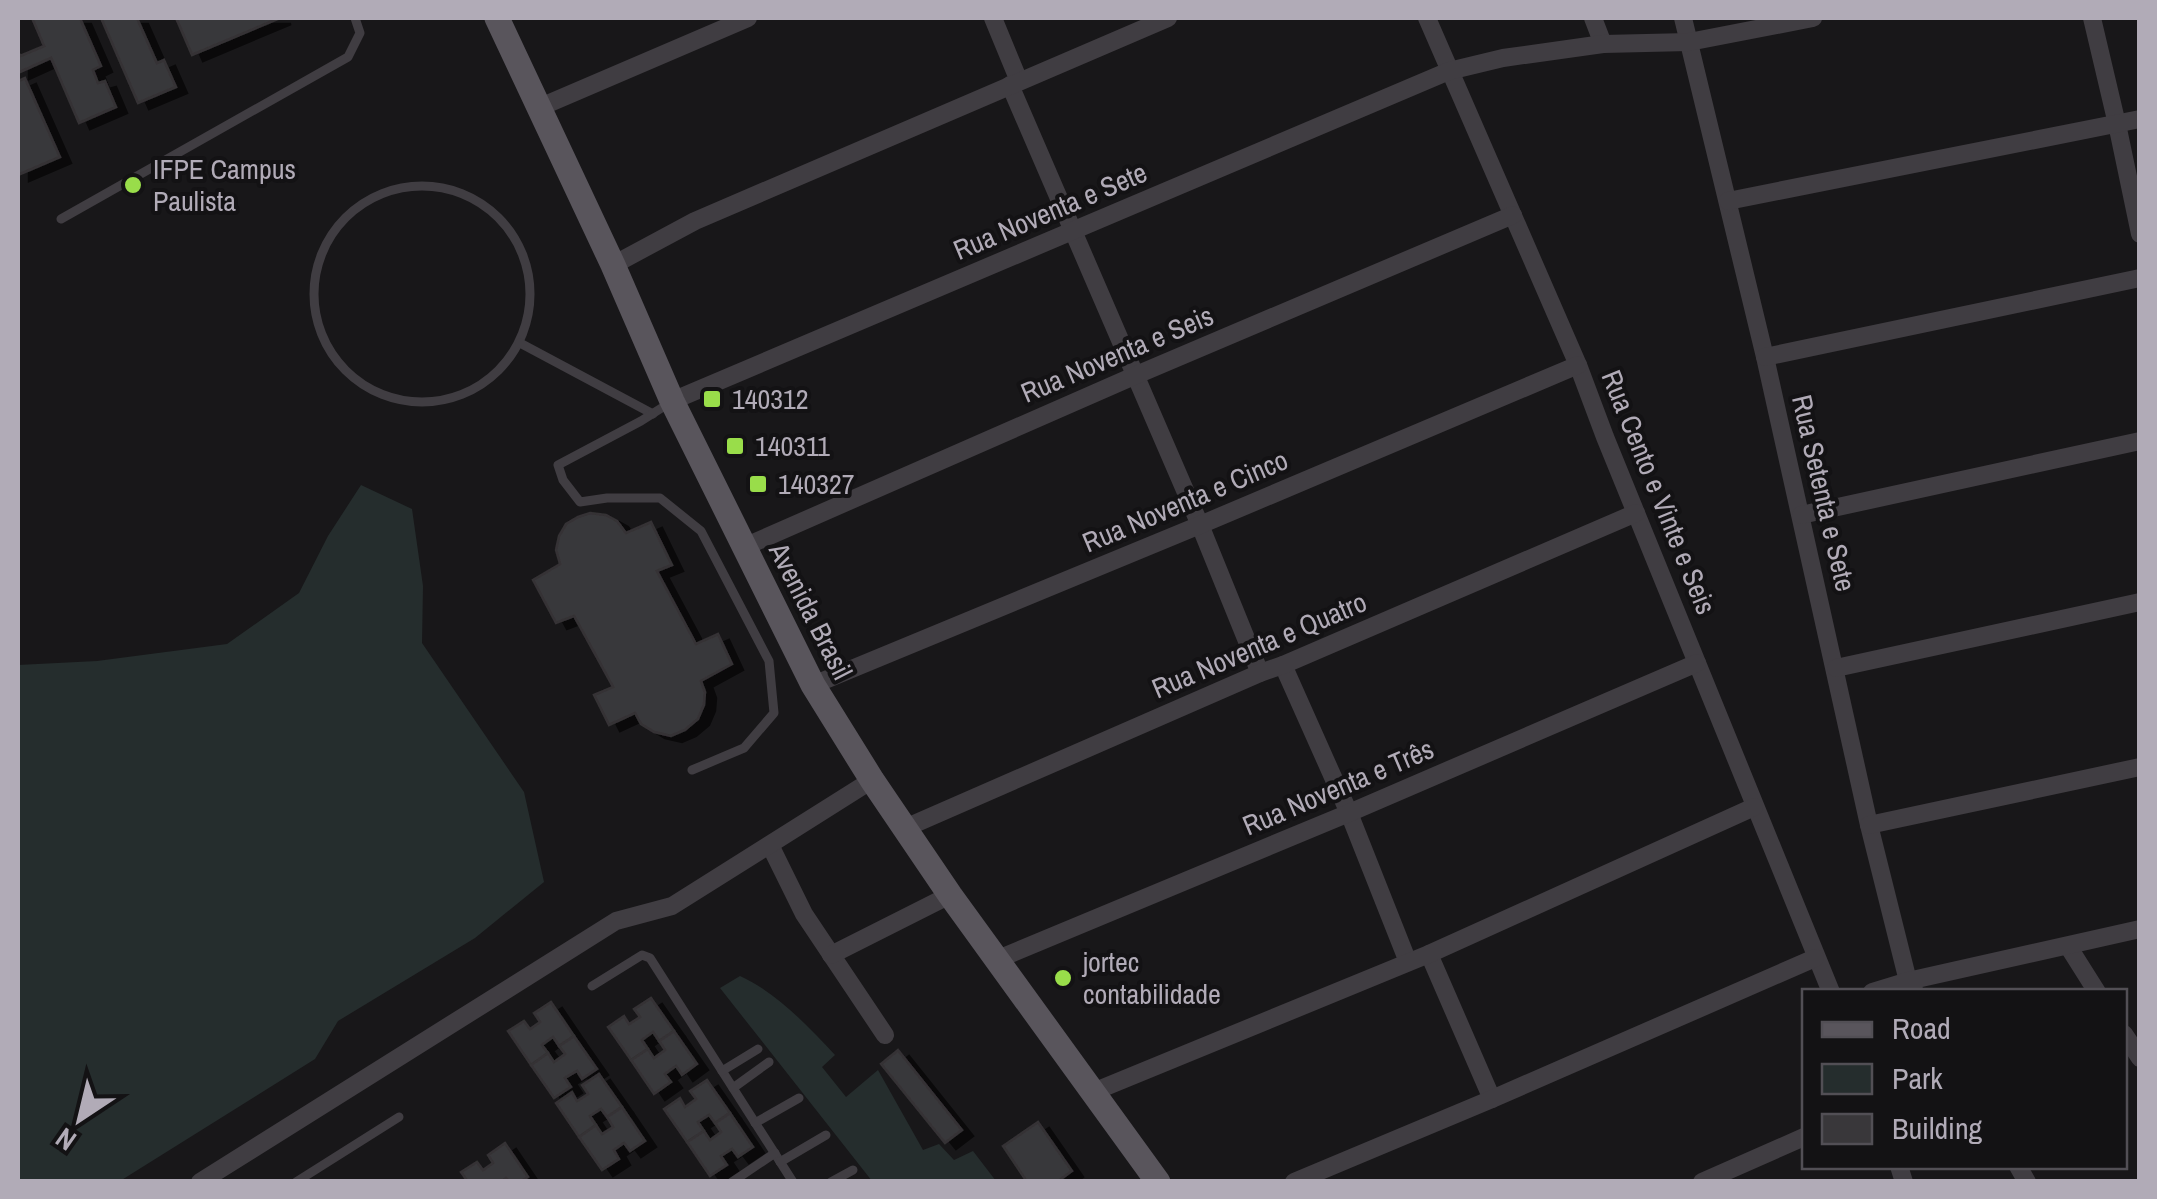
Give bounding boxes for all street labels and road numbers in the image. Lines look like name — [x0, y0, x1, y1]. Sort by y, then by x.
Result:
street label: Rua Noventa e Sete — [947, 153, 1153, 269]
street label: Rua Noventa e Seis — [1015, 296, 1219, 412]
street label: Rua Cento e Vinte e Seis — [1593, 364, 1725, 620]
street label: Rua Setenta e Sete — [1783, 391, 1865, 595]
street label: Rua Noventa e Cinco — [1077, 441, 1293, 561]
street label: Avenida Brasil — [760, 535, 862, 686]
street label: Rua Noventa e Quatro — [1146, 583, 1372, 707]
street label: Rua Noventa e Três — [1237, 730, 1439, 844]

